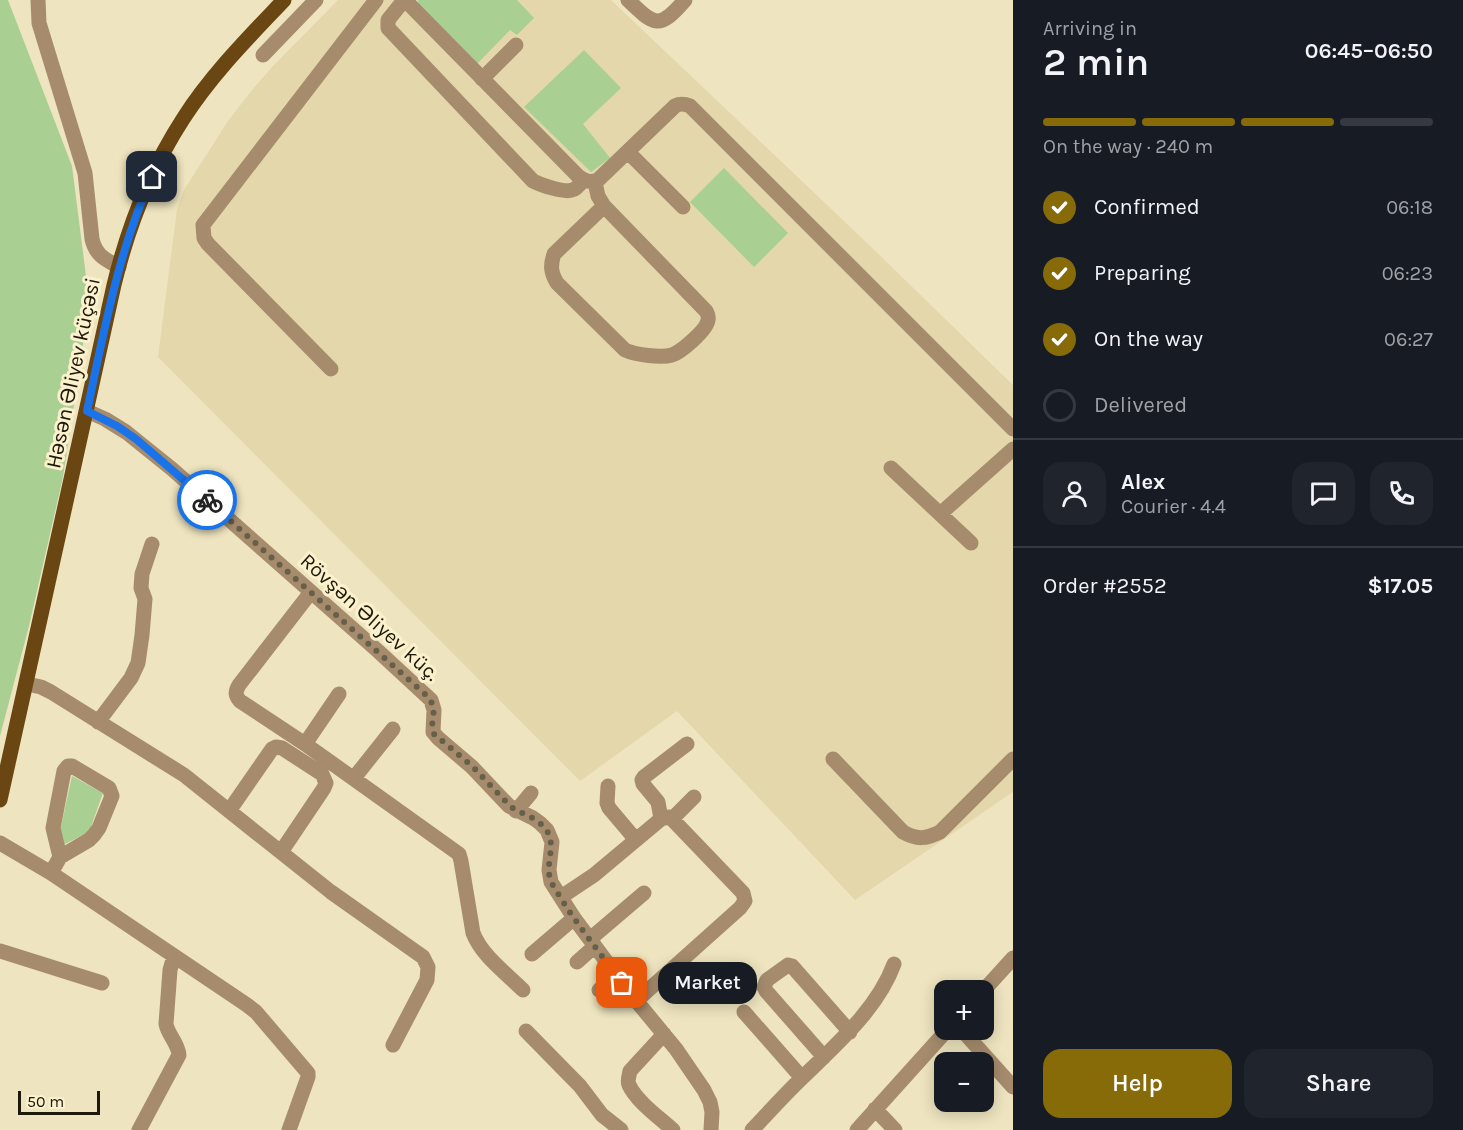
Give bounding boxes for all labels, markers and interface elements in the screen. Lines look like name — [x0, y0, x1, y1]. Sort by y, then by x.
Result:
text: Arriving in — [1043, 17, 1137, 40]
text: 06:45–06:50 — [1305, 38, 1433, 64]
text: 2 min — [1043, 39, 1149, 85]
text: On the way · 240 m — [1043, 135, 1213, 158]
pin — [126, 151, 177, 202]
icon: home — [135, 160, 168, 193]
icon: check — [1043, 191, 1076, 224]
text: Confirmed — [1094, 194, 1200, 220]
text: 06:18 — [1386, 196, 1433, 219]
icon: check — [1043, 257, 1076, 290]
text: Preparing — [1094, 260, 1191, 286]
text: 06:23 — [1382, 262, 1433, 285]
street label: Həsən Əliyev küçəsi — [41, 275, 105, 471]
icon: check — [1043, 323, 1076, 356]
text: On the way — [1094, 326, 1203, 352]
text: 06:27 — [1384, 328, 1433, 351]
text: Delivered — [1094, 392, 1187, 418]
button: person — [1043, 462, 1106, 525]
button: chat — [1292, 462, 1355, 525]
button: phone — [1370, 462, 1433, 525]
text: Alex — [1121, 469, 1165, 495]
courier — [177, 470, 237, 530]
icon: bike — [191, 484, 224, 517]
text: Courier · 4.4 — [1121, 495, 1226, 518]
street label: Rövşən Əliyev küç. — [296, 548, 445, 686]
text: Order #2552 — [1043, 573, 1167, 599]
text: $17.05 — [1368, 573, 1433, 599]
pin — [596, 957, 647, 1008]
callout: Market — [658, 962, 757, 1004]
icon: bag — [605, 966, 638, 999]
text: Market — [674, 971, 741, 994]
map controls — [934, 980, 994, 1112]
button: + — [934, 980, 994, 1040]
button: Help — [1043, 1049, 1232, 1118]
button: Share — [1244, 1049, 1433, 1118]
button: − — [934, 1052, 994, 1112]
scale bar — [18, 1088, 100, 1116]
text: 50 m — [27, 1092, 64, 1111]

